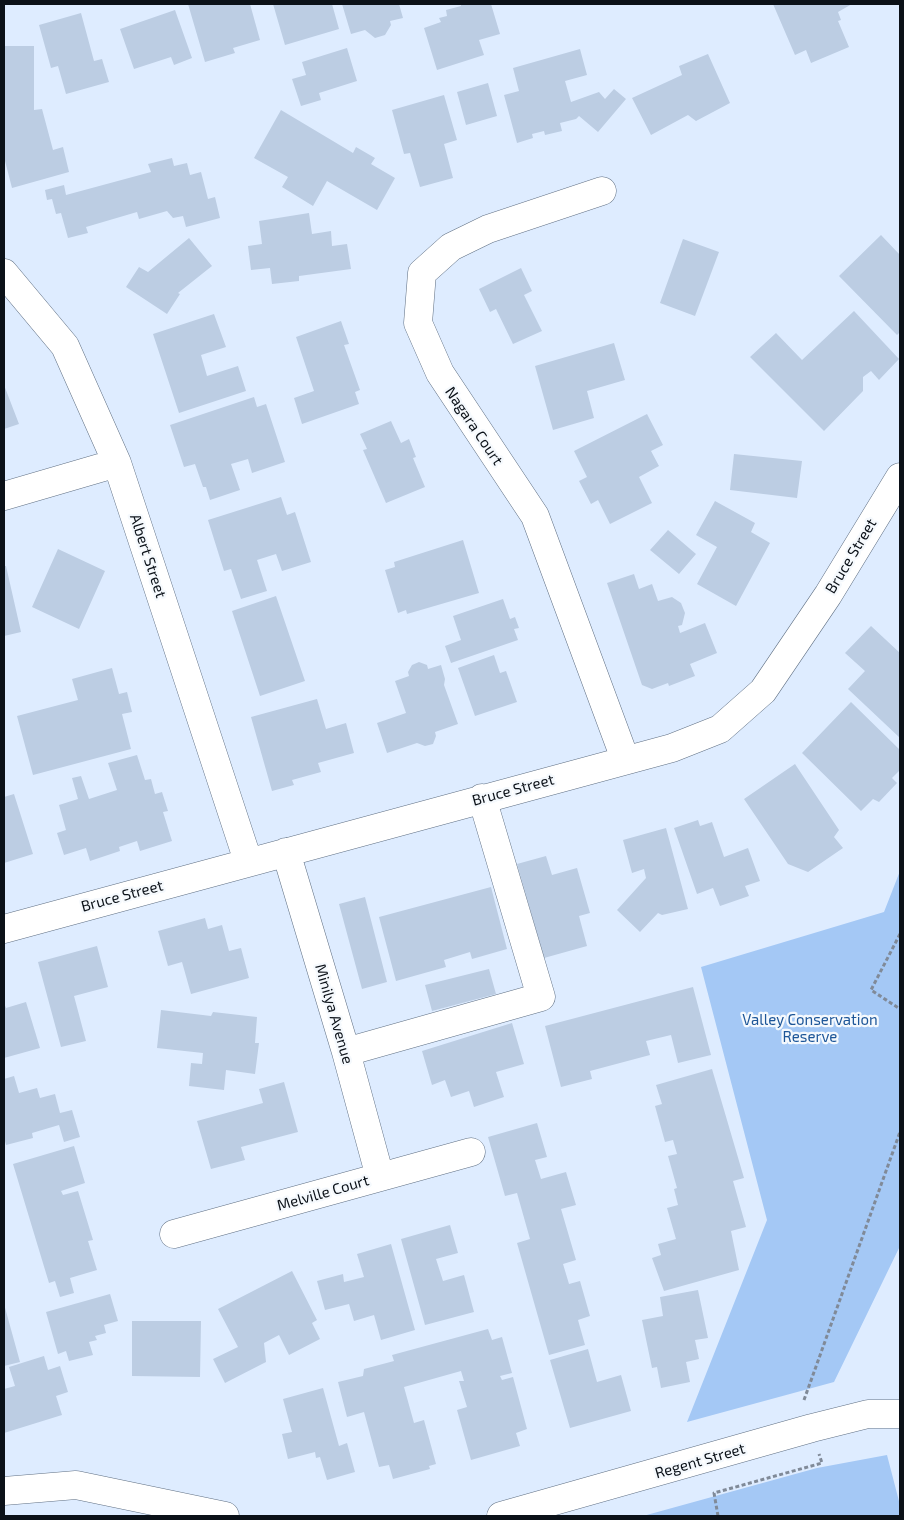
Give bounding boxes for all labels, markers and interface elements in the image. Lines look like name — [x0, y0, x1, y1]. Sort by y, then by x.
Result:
street label: Nagara Court — [441, 384, 507, 468]
street label: Albert Street — [126, 512, 170, 600]
street label: Bruce Street — [822, 515, 880, 597]
street label: Bruce Street — [470, 770, 556, 810]
street label: Bruce Street — [79, 876, 165, 916]
street label: Minilya Avenue — [311, 962, 357, 1066]
park label: Valley Conservation Reserve — [742, 1011, 878, 1046]
street label: Melville Court — [275, 1171, 371, 1215]
street label: Regent Street — [653, 1440, 747, 1482]

